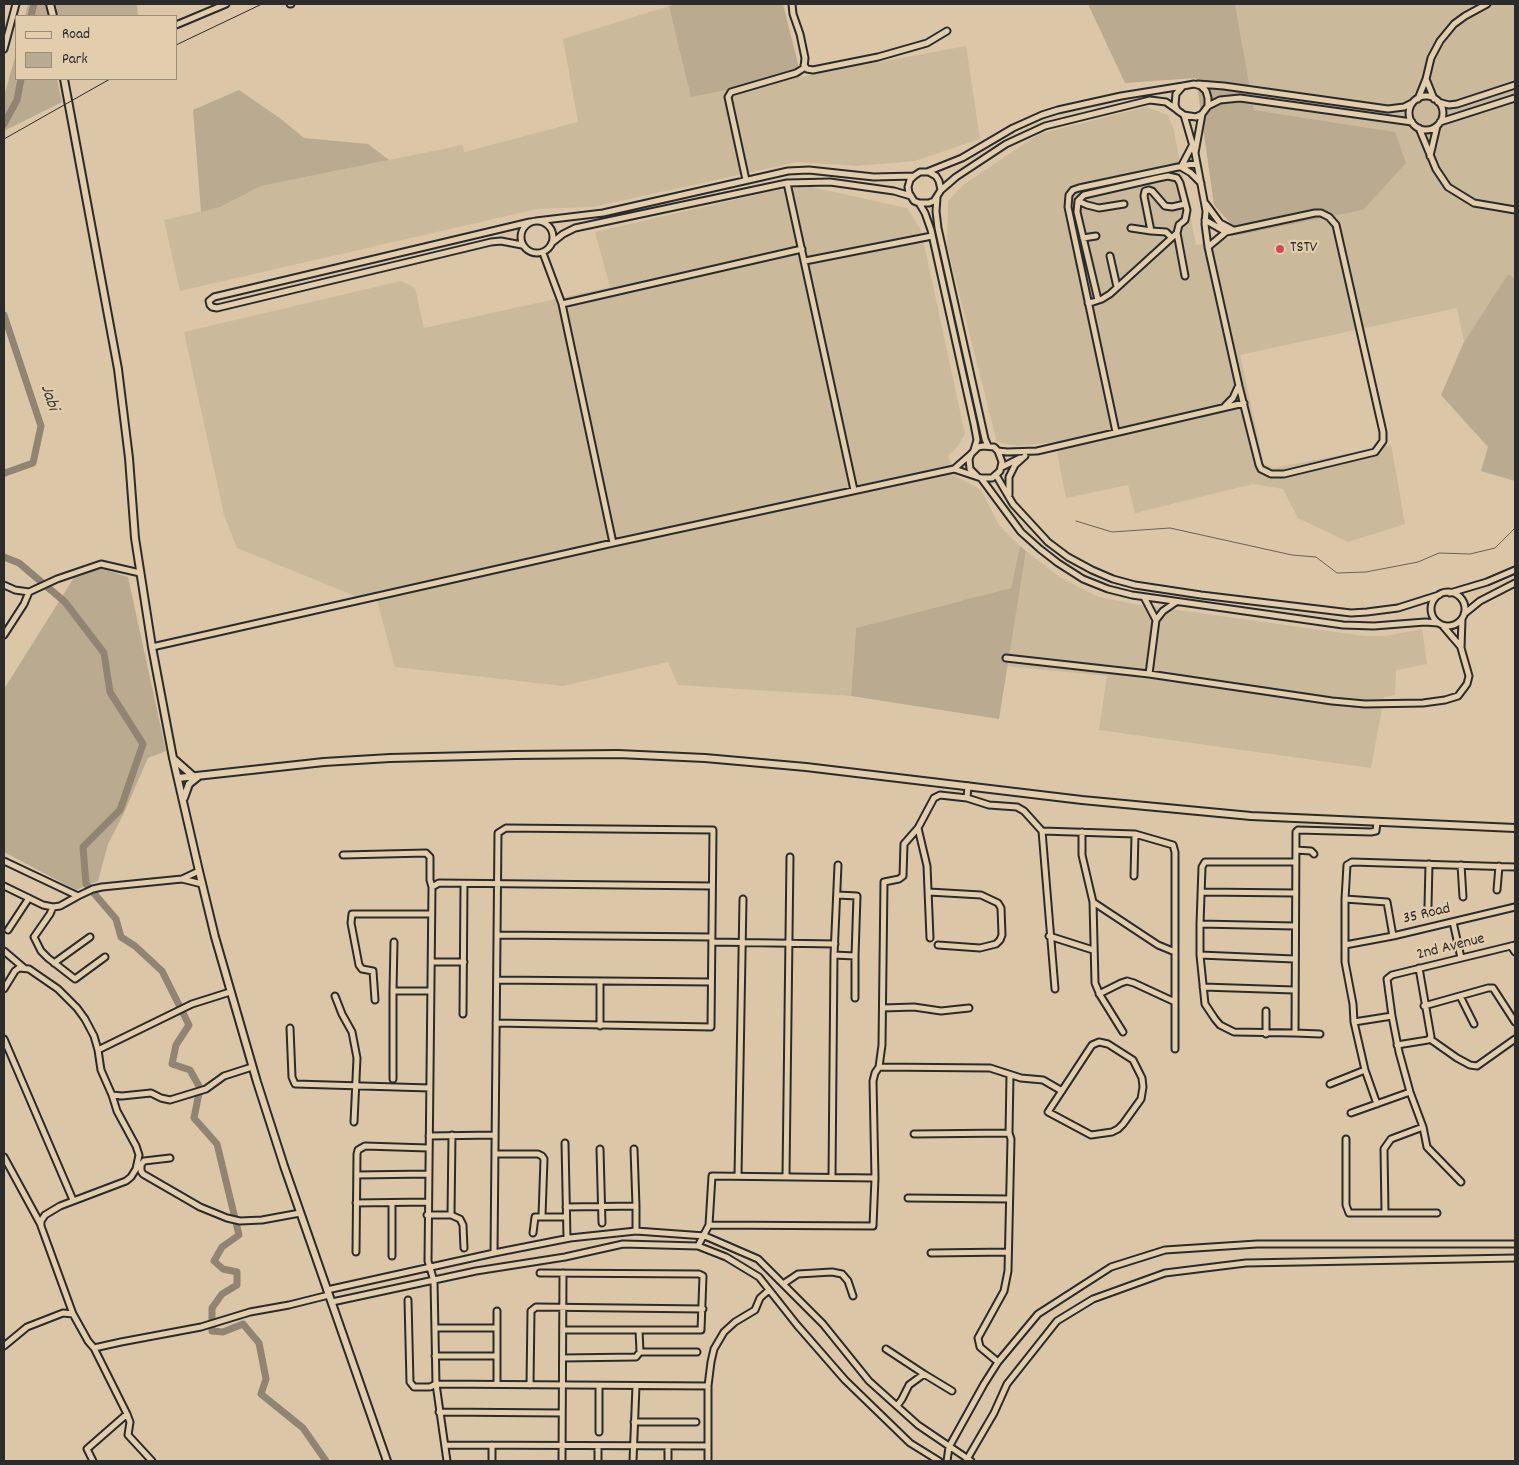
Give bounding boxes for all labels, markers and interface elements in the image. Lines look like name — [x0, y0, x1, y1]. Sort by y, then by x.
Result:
legend — [15, 15, 178, 80]
text: Road — [62, 24, 90, 46]
text: Park — [62, 49, 88, 71]
place label: TSTV — [1290, 239, 1318, 259]
marker: TSTV — [1274, 243, 1286, 255]
water label: Jabi — [34, 382, 62, 414]
street label: 35 Road — [1401, 900, 1453, 930]
street label: 2nd Avenue — [1415, 930, 1487, 966]

